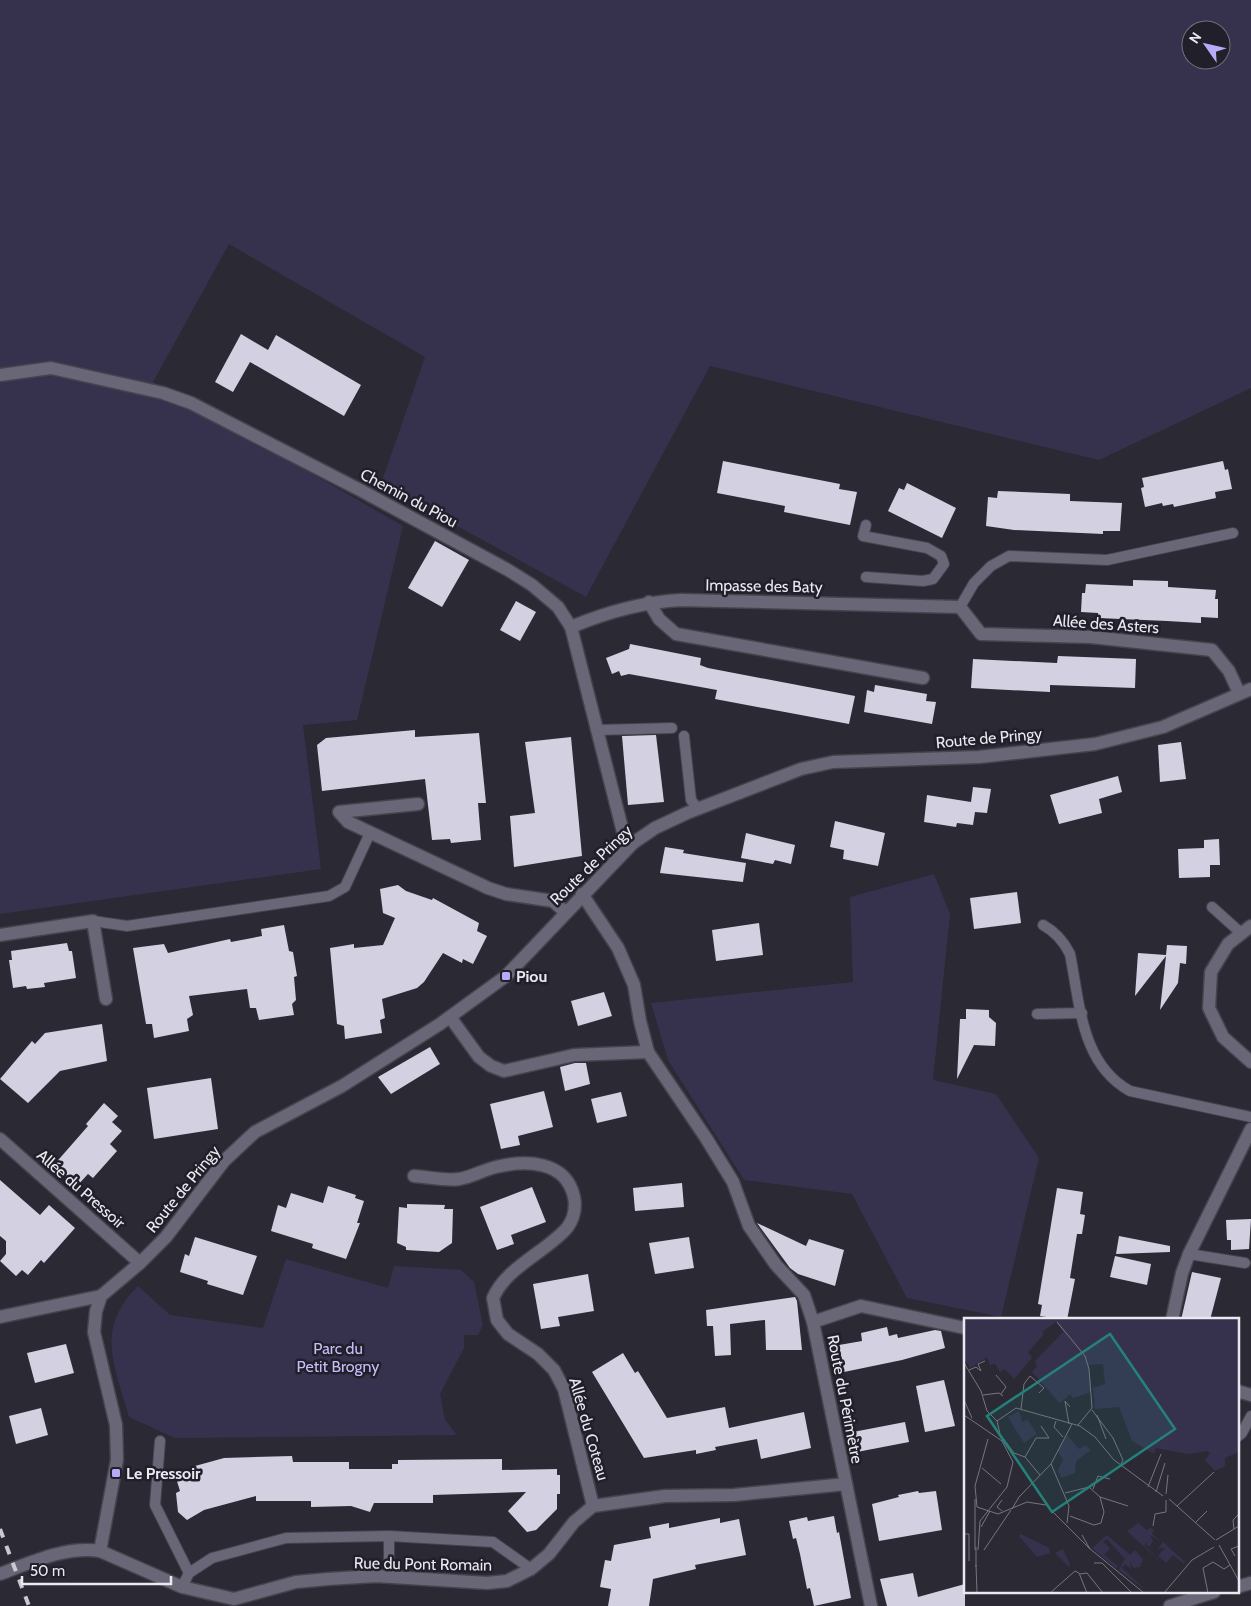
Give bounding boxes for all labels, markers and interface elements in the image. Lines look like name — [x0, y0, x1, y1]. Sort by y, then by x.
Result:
north arrow — [1181, 20, 1231, 70]
text: N — [1185, 29, 1205, 47]
street label: Chemin du Piou — [357, 464, 461, 532]
street label: Impasse des Baty — [705, 575, 823, 597]
street label: Allée des Asters — [1052, 611, 1160, 637]
street label: Route de Pringy — [935, 724, 1043, 752]
street label: Route de Pringy — [546, 821, 636, 909]
place label: Piou — [516, 967, 547, 986]
marker: Piou — [500, 970, 512, 982]
street label: Route de Pringy — [142, 1142, 224, 1236]
street label: Allée du Pressoir — [33, 1146, 130, 1233]
inset map — [964, 1318, 1238, 1594]
street label: Route du Périmètre — [823, 1333, 867, 1465]
park label: Parc du Petit Brogny — [297, 1339, 379, 1376]
street label: Allée du Coteau — [565, 1375, 613, 1483]
place label: Le Pressoir — [126, 1464, 201, 1483]
marker: Le Pressoir — [110, 1467, 122, 1479]
street label: Rue du Pont Romain — [354, 1553, 492, 1575]
scale bar — [22, 1554, 171, 1586]
text: 50 m — [30, 1562, 65, 1580]

